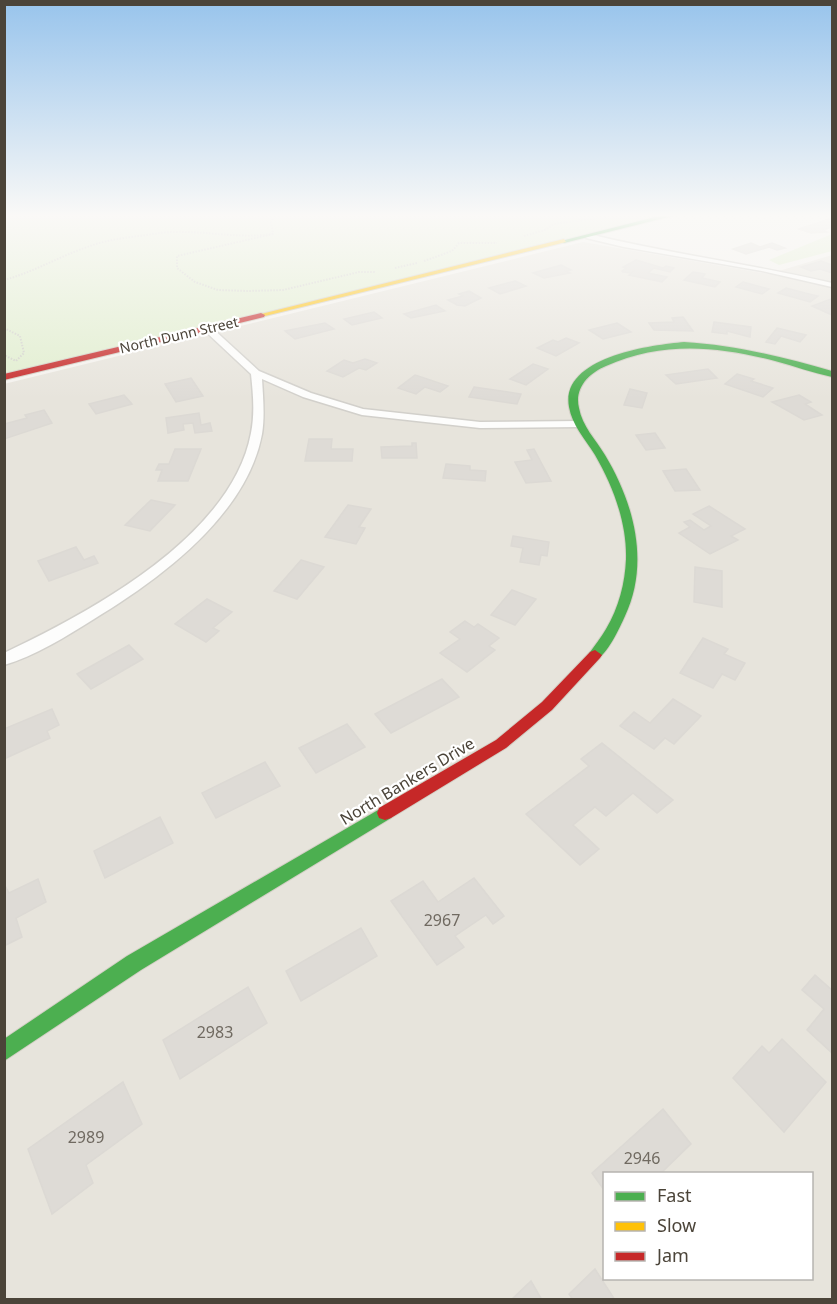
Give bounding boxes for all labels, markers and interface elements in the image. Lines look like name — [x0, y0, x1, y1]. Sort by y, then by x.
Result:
street label: North Dunn Street — [118, 312, 240, 357]
street label: North Bankers Drive — [336, 732, 478, 830]
house number: 2967 — [424, 909, 460, 931]
house number: 2983 — [197, 1021, 233, 1043]
house number: 2989 — [68, 1126, 104, 1148]
house number: 2946 — [624, 1147, 660, 1169]
legend — [603, 1172, 813, 1280]
text: Fast — [657, 1183, 692, 1207]
text: Slow — [657, 1213, 696, 1237]
text: Jam — [655, 1243, 689, 1267]

